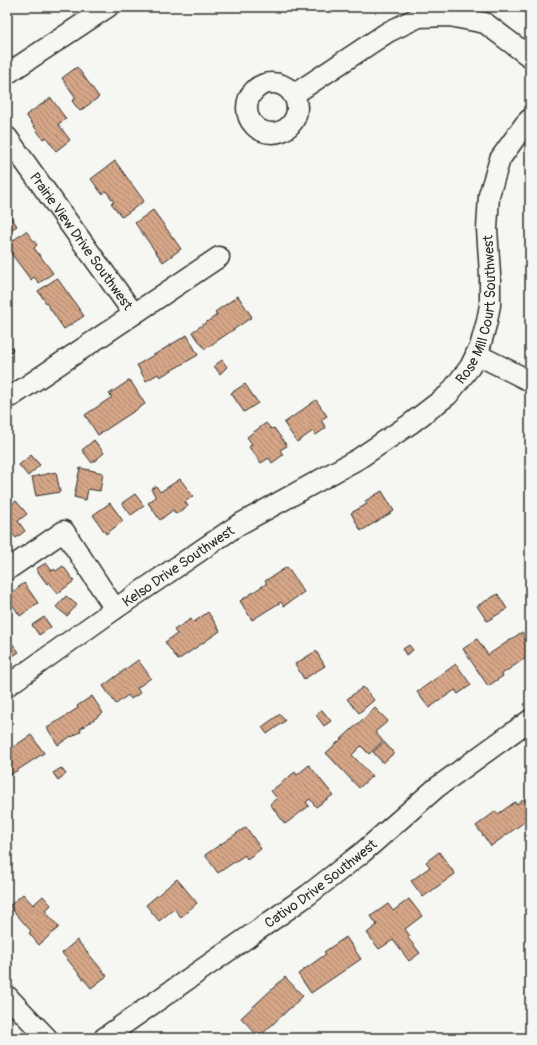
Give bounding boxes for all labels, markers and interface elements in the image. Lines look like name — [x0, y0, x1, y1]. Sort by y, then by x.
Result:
street label: Prairie View Drive Southwest — [26, 169, 137, 313]
street label: Rose Mill Court Southwest — [452, 234, 499, 387]
street label: Kelso Drive Southwest — [119, 522, 238, 610]
street label: Cativo Drive Southwest — [261, 835, 380, 931]

